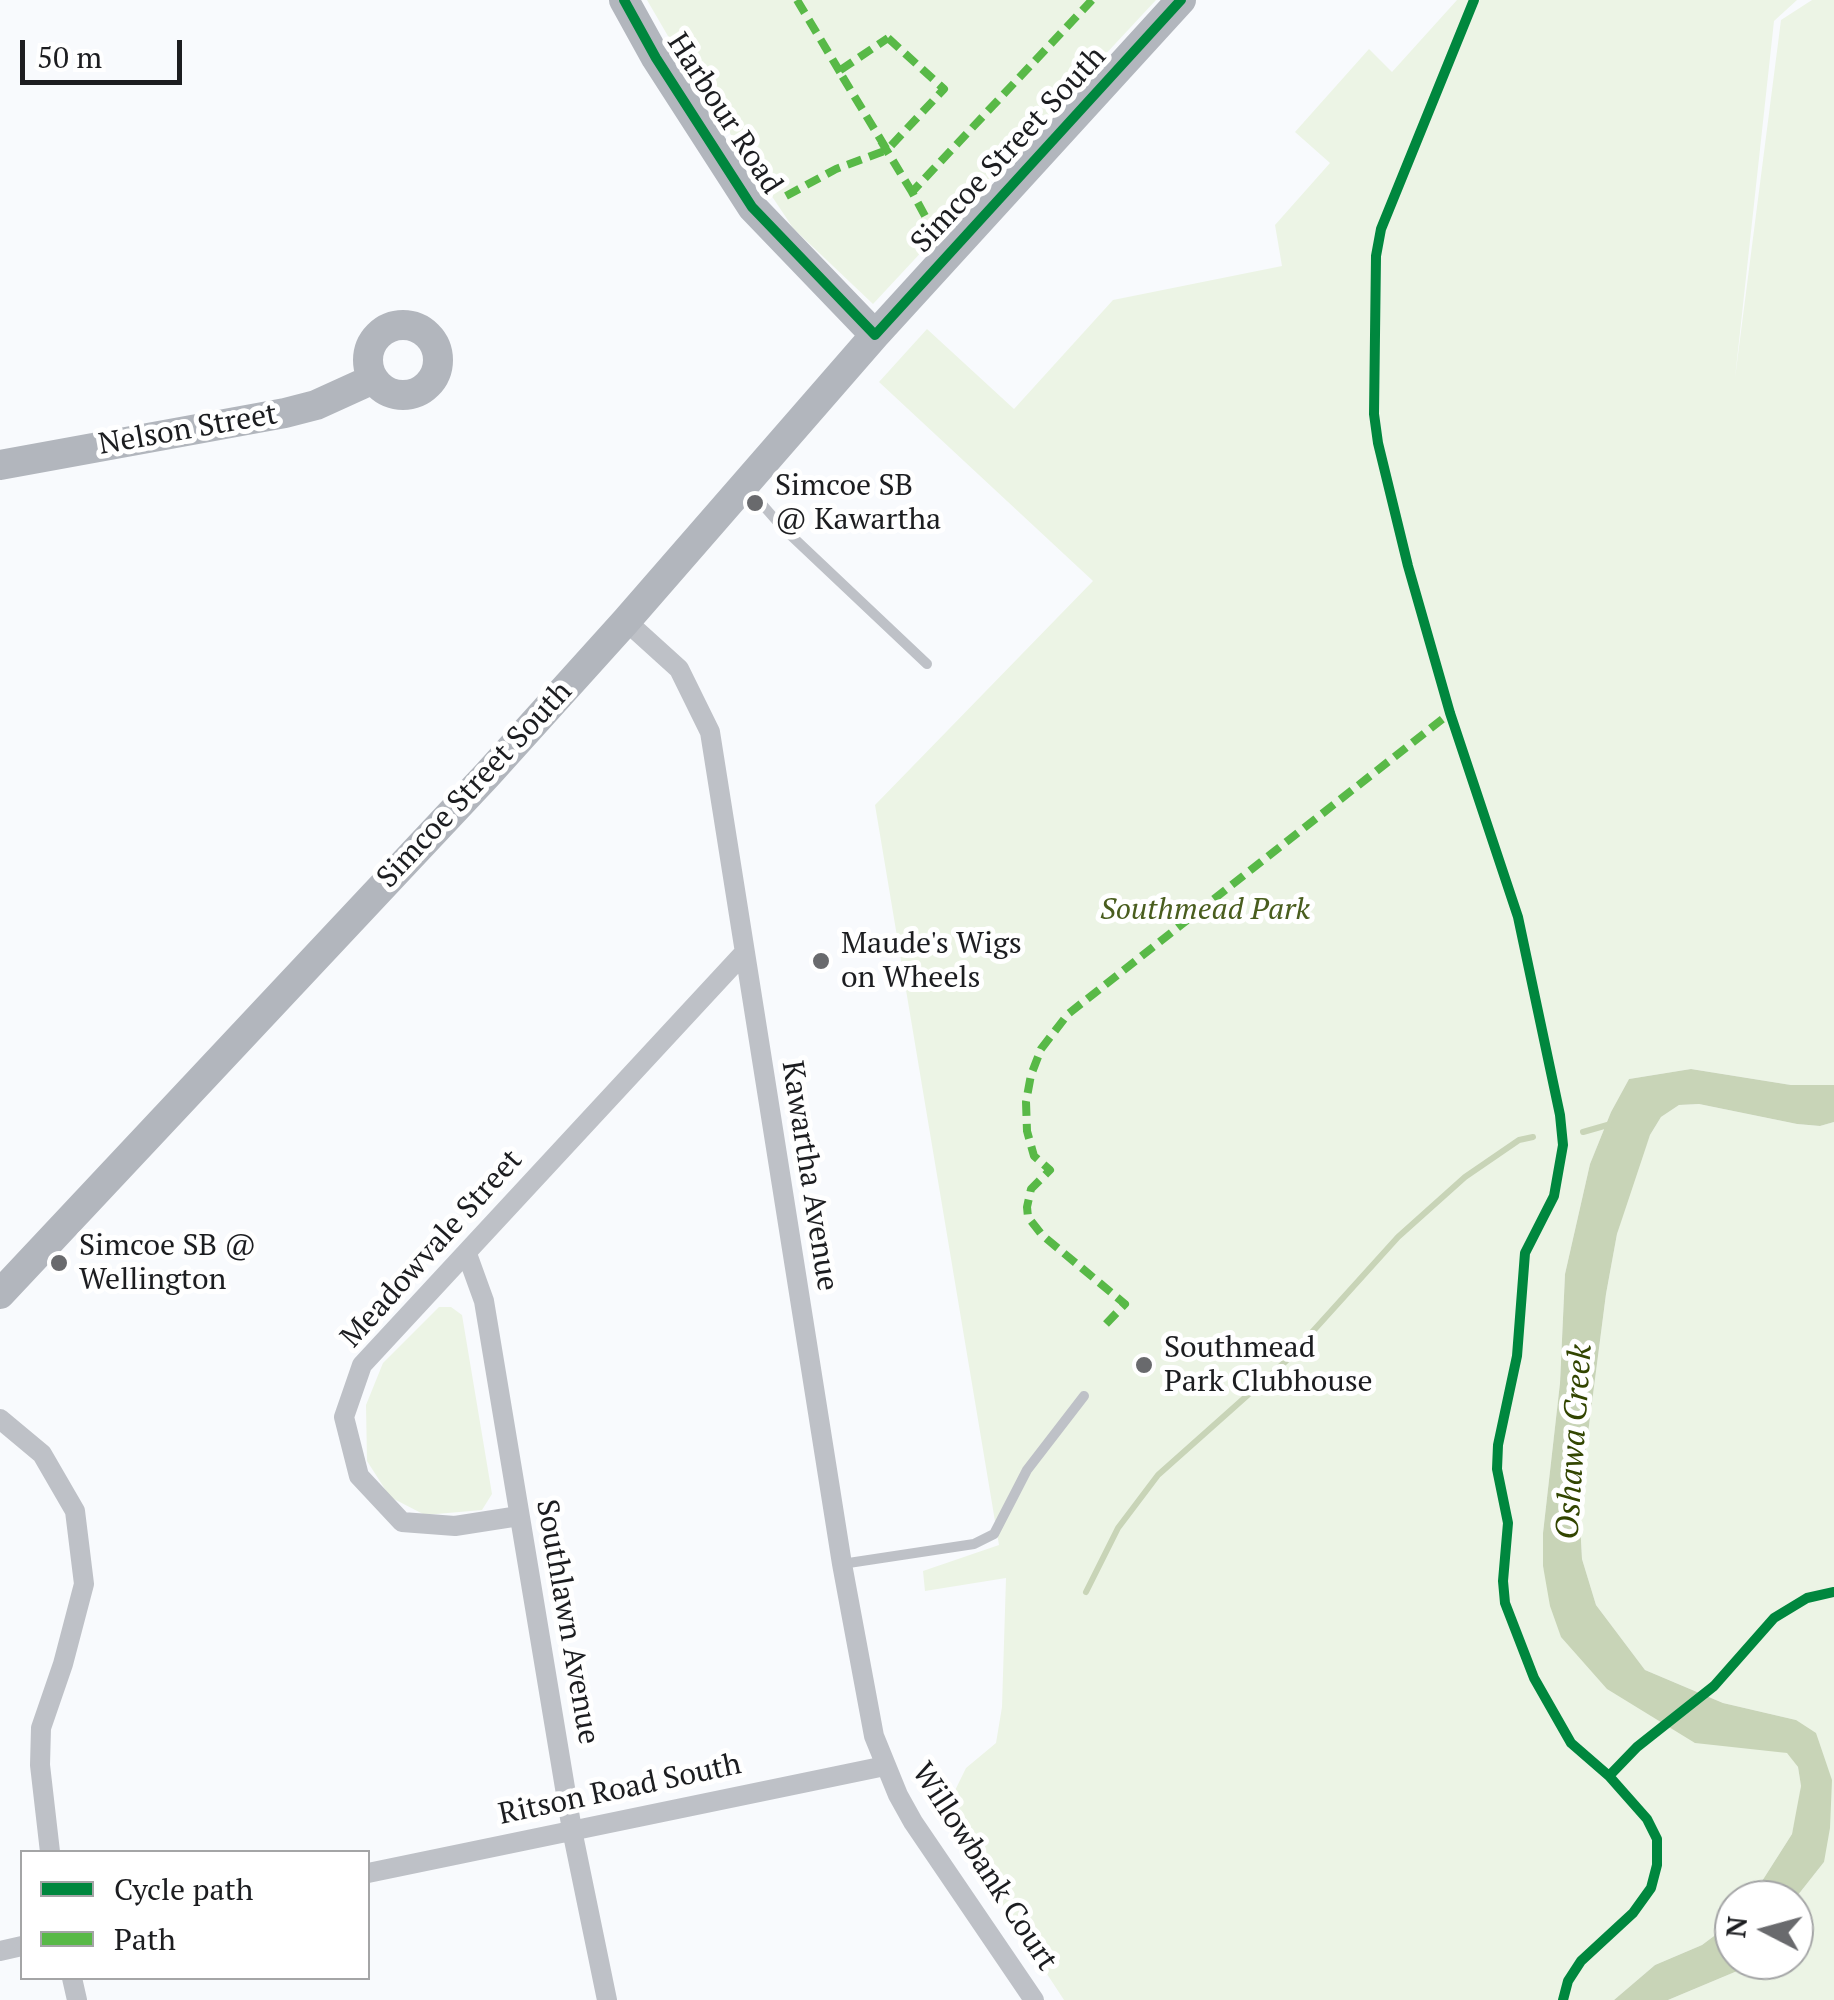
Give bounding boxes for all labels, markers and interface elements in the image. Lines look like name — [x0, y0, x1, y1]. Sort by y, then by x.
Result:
scale bar — [25, 20, 188, 82]
street label: Harbour Road — [659, 27, 789, 201]
text: 50 m — [37, 37, 102, 77]
street label: Simcoe Street South — [904, 39, 1114, 261]
street label: Nelson Street — [96, 397, 280, 463]
place label: Simcoe SB @ Kawartha — [775, 468, 941, 538]
marker: Simcoe SB @ Kawartha — [744, 492, 766, 514]
street label: Simcoe Street South — [370, 674, 580, 896]
park label: Southmead Park — [1100, 892, 1310, 928]
place label: Maude's Wigs on Wheels — [841, 926, 1022, 996]
marker: Maude's Wigs on Wheels — [810, 950, 832, 972]
street label: Kawartha Avenue — [773, 1058, 845, 1294]
street label: Meadowvale Street — [334, 1143, 530, 1355]
place label: Simcoe SB @ Wellington — [79, 1228, 256, 1298]
marker: Simcoe SB @ Wellington — [48, 1252, 70, 1274]
place label: Southmead Park Clubhouse — [1164, 1330, 1373, 1400]
water label: Oshawa Creek — [1549, 1343, 1601, 1541]
marker: Southmead Park Clubhouse — [1133, 1354, 1155, 1376]
street label: Southlawn Avenue — [528, 1497, 606, 1747]
street label: Ritson Road South — [496, 1747, 744, 1833]
street label: Willowbank Court — [903, 1756, 1065, 1978]
legend — [20, 1850, 370, 1980]
text: Cycle path — [114, 1869, 253, 1909]
north arrow — [1714, 1880, 1814, 1980]
text: N — [1716, 1915, 1755, 1940]
text: Path — [114, 1919, 176, 1959]

